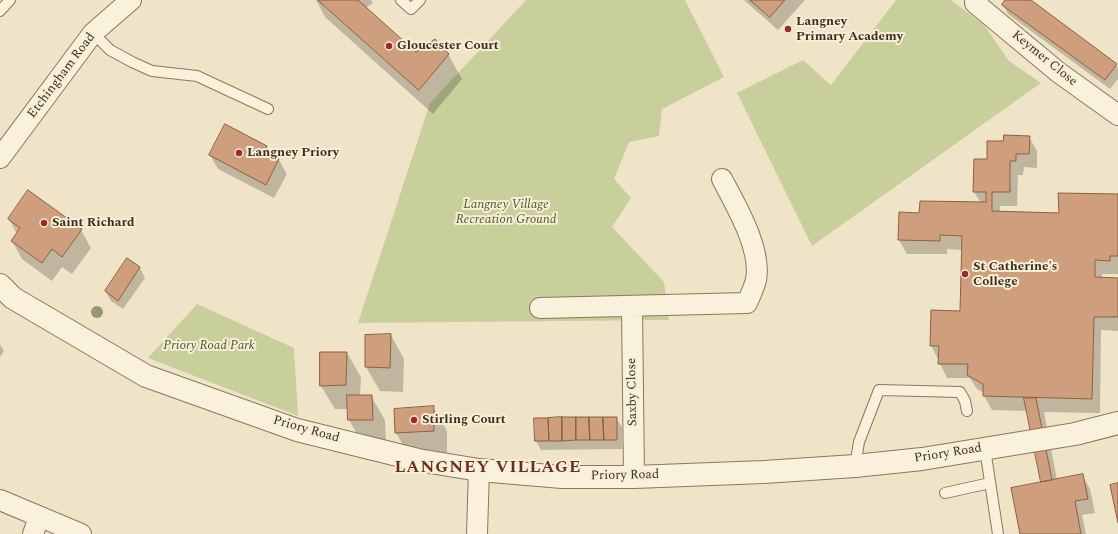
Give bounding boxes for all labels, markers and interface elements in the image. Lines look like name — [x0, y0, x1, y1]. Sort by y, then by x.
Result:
place label: Langney Primary Academy — [796, 14, 903, 45]
marker: Langney Primary Academy — [783, 24, 793, 34]
street label: Keymer Close — [1008, 28, 1080, 90]
street label: Etchingham Road — [25, 30, 99, 122]
place label: Gloucester Court — [397, 38, 499, 54]
marker: Gloucester Court — [384, 41, 394, 51]
place label: Langney Priory — [247, 145, 339, 161]
marker: Langney Priory — [234, 148, 244, 158]
park label: Langney Village Recreation Ground — [456, 197, 556, 228]
place label: Saint Richard — [52, 215, 135, 231]
marker: Saint Richard — [39, 218, 49, 228]
place label: St Catherine's College — [973, 259, 1057, 290]
marker: St Catherine's College — [960, 269, 970, 279]
park label: Priory Road Park — [163, 338, 255, 354]
street label: Saxby Close — [625, 358, 641, 426]
place label: Stirling Court — [422, 412, 506, 428]
street label: Priory Road — [271, 413, 341, 447]
marker: Stirling Court — [409, 415, 419, 425]
street label: Priory Road — [913, 441, 983, 467]
district label: LANGNEY VILLAGE — [394, 459, 582, 479]
street label: Priory Road — [591, 468, 659, 484]

